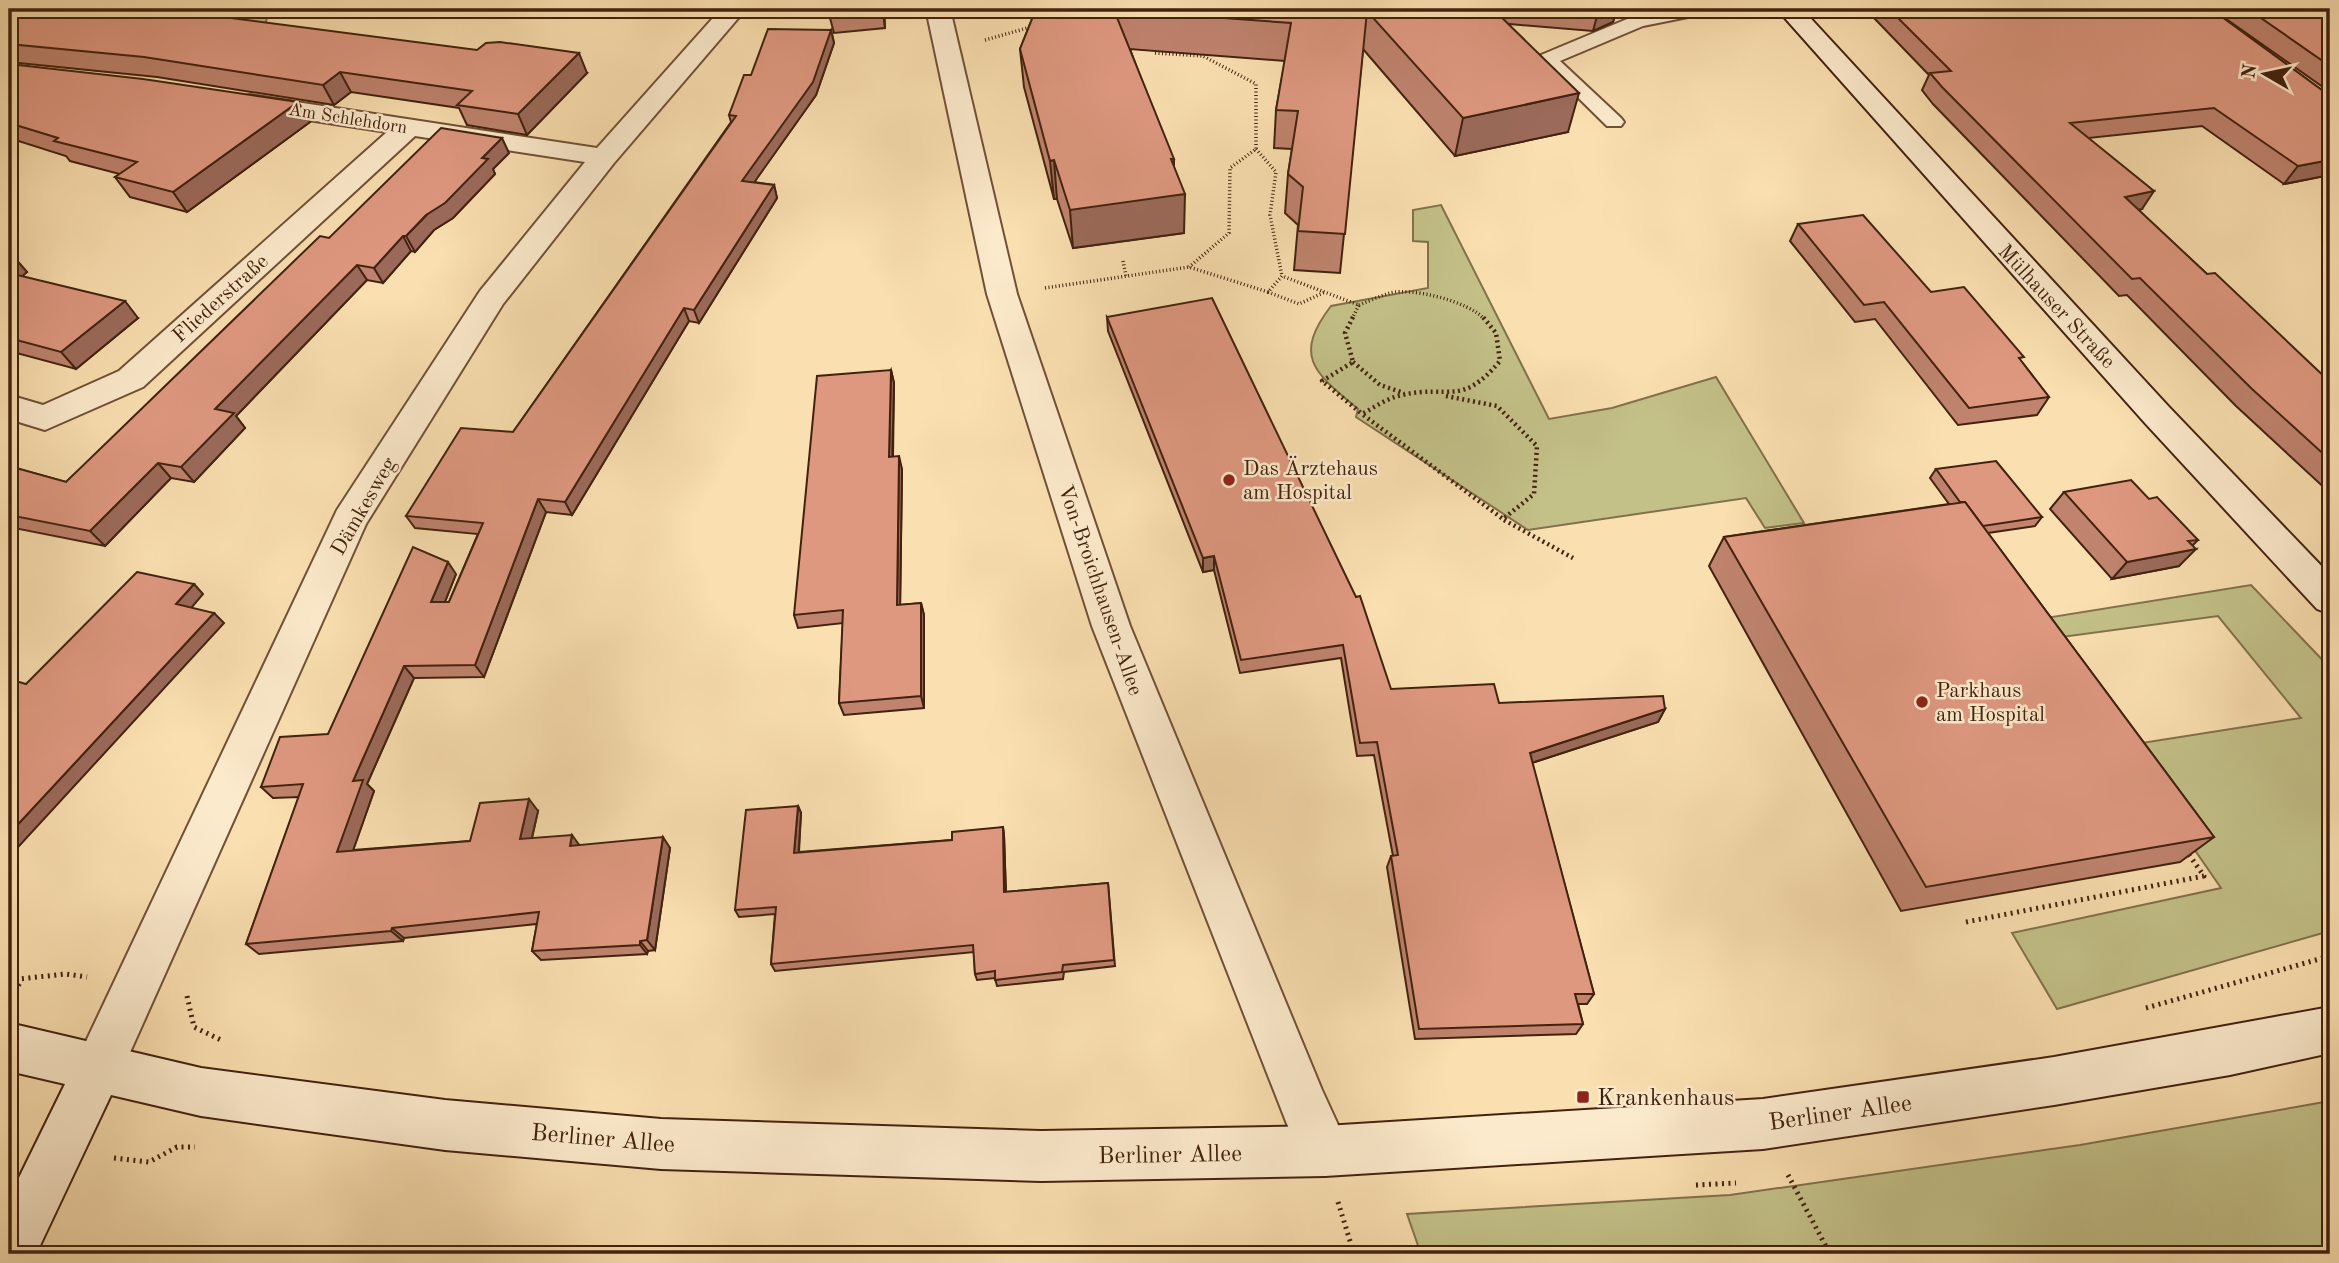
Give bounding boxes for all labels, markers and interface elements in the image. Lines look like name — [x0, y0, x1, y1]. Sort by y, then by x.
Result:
north arrow — [2230, 38, 2300, 108]
text: N — [2240, 63, 2261, 80]
street label: Am Schlehdorn — [287, 101, 409, 137]
street label: Mülhauser Straße — [1993, 241, 2118, 373]
street label: Fliederstraße — [169, 251, 273, 347]
street label: Dämkesweg — [328, 454, 401, 559]
place label: Das Ärztehaus am Hospital — [1243, 455, 1378, 504]
marker: Das Ärztehaus am Hospital — [1221, 472, 1237, 488]
street label: Von-Broichhausen-Allee — [1054, 483, 1146, 698]
place label: Parkhaus am Hospital — [1936, 681, 2045, 726]
marker: Parkhaus am Hospital — [1914, 694, 1930, 710]
place label: Krankenhaus — [1597, 1087, 1734, 1111]
marker: Krankenhaus — [1575, 1089, 1591, 1105]
street label: Berliner Allee — [1767, 1092, 1913, 1136]
street label: Berliner Allee — [530, 1122, 676, 1158]
street label: Berliner Allee — [1098, 1143, 1242, 1169]

